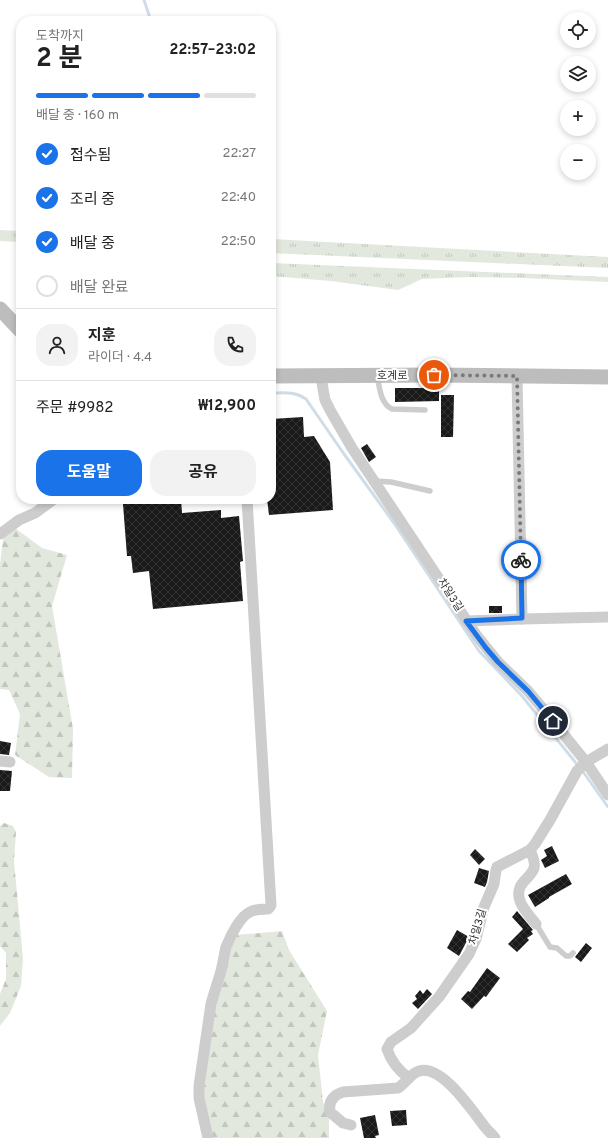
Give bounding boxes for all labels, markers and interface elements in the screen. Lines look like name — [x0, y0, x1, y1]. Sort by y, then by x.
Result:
map controls — [560, 12, 596, 180]
button: locate — [560, 12, 596, 48]
text: 도착까지 — [36, 29, 84, 45]
text: 22:57–23:02 — [169, 41, 256, 60]
text: 2 분 — [36, 43, 82, 76]
button: layers — [560, 56, 596, 92]
button: + — [560, 100, 596, 136]
text: 배달 중 · 160 m — [36, 108, 119, 124]
icon: check — [36, 143, 58, 165]
button: − — [560, 144, 596, 180]
text: 22:27 — [223, 146, 256, 162]
text: 접수됨 — [70, 147, 111, 166]
icon: check — [36, 187, 58, 209]
text: 22:40 — [221, 190, 256, 206]
text: 조리 중 — [70, 191, 115, 210]
icon: check — [36, 231, 58, 253]
text: 22:50 — [221, 234, 256, 250]
text: 배달 중 — [70, 235, 115, 254]
text: 배달 완료 — [70, 279, 129, 298]
button: person — [36, 324, 78, 366]
button: phone — [214, 324, 256, 366]
text: 지훈 — [88, 327, 116, 346]
text: 라이더 · 4.4 — [88, 350, 152, 366]
pin — [417, 358, 451, 392]
icon: bag — [423, 364, 445, 386]
street label: 호계로 — [377, 369, 407, 383]
text: ₩12,900 — [198, 397, 256, 416]
text: 주문 #9982 — [36, 399, 113, 418]
button: 도움말 — [36, 450, 142, 496]
button: 공유 — [150, 450, 256, 496]
courier — [501, 540, 541, 580]
icon: bike — [510, 549, 532, 571]
street label: 차일3길 — [434, 576, 466, 614]
pin — [536, 704, 570, 738]
icon: home — [542, 710, 564, 732]
street label: 차일3길 — [466, 907, 490, 947]

